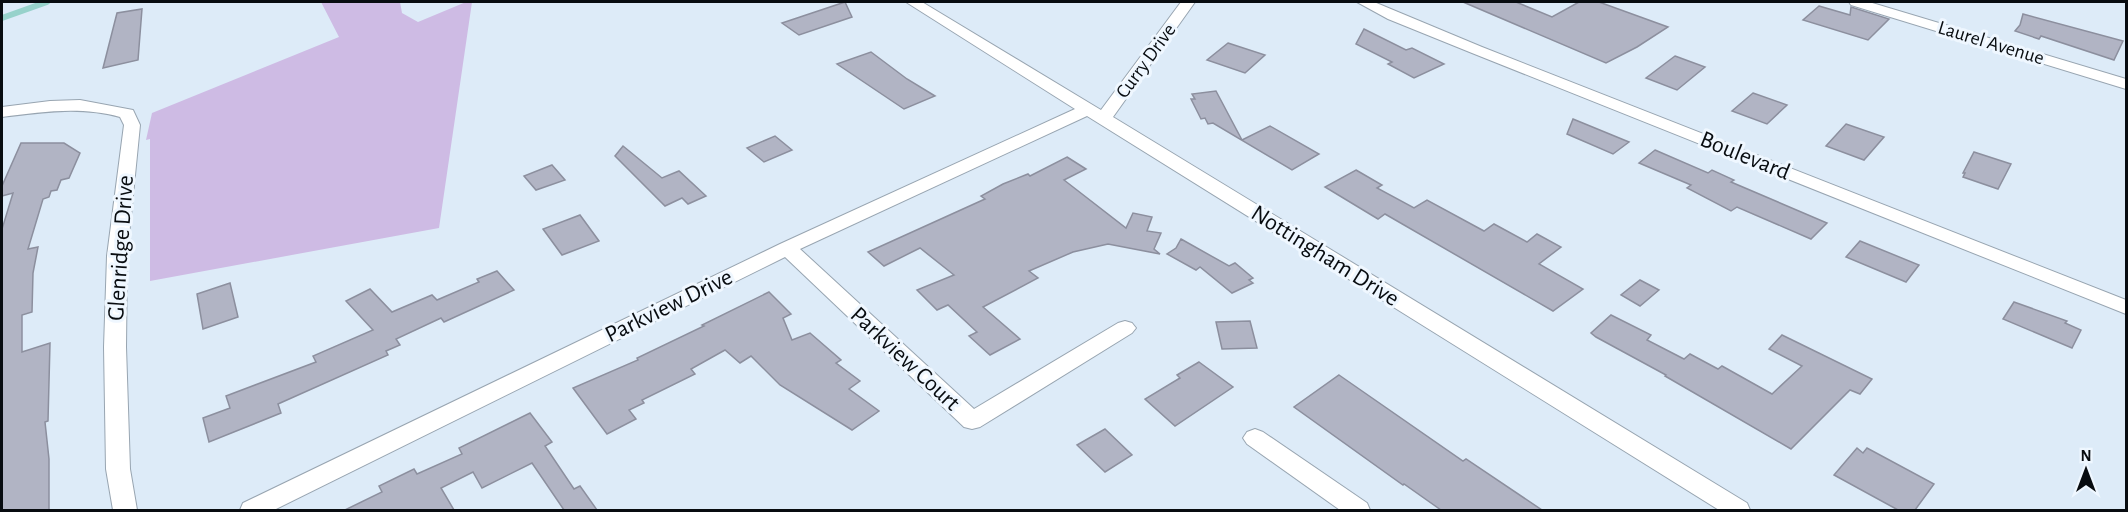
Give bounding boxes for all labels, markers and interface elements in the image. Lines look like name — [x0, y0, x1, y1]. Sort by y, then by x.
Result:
street label: Laurel Avenue — [1936, 17, 2046, 69]
street label: Curry Drive — [1112, 20, 1180, 102]
street label: Boulevard — [1697, 127, 1793, 185]
street label: Glenridge Drive — [104, 174, 138, 322]
street label: Nottingham Drive — [1247, 201, 1403, 311]
street label: Parkview Drive — [601, 265, 737, 347]
street label: Parkview Court — [846, 303, 965, 416]
north arrow — [2056, 440, 2116, 500]
text: N — [2080, 448, 2092, 464]

